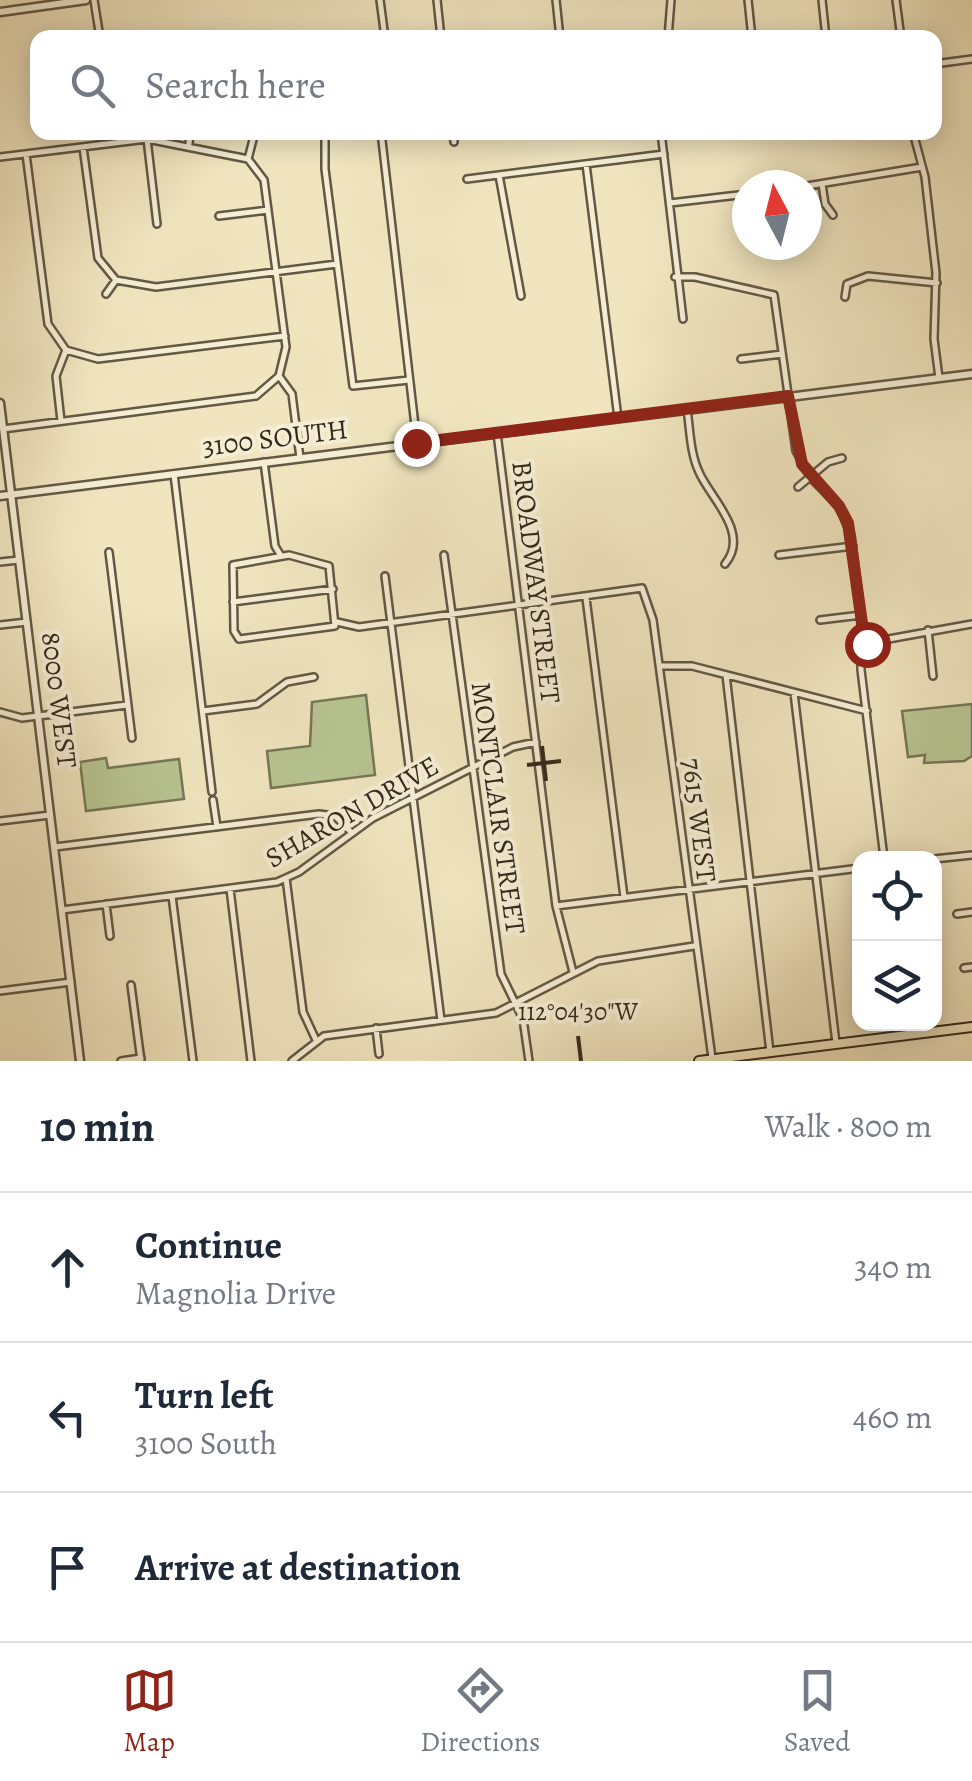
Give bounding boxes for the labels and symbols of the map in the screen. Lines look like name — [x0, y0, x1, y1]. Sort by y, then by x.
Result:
north arrow — [732, 170, 822, 260]
street label: 3100 SOUTH — [200, 410, 350, 466]
route end — [394, 421, 440, 467]
street label: BROADWAY STREET — [502, 458, 570, 706]
route start — [845, 622, 891, 668]
street label: 8000 WEST — [32, 630, 86, 770]
street label: MONTCLAIR STREET — [461, 679, 535, 937]
street label: SHARON DRIVE — [258, 747, 446, 877]
street label: 7615 WEST — [673, 756, 725, 884]
text: 112°04'30"W — [518, 995, 639, 1029]

